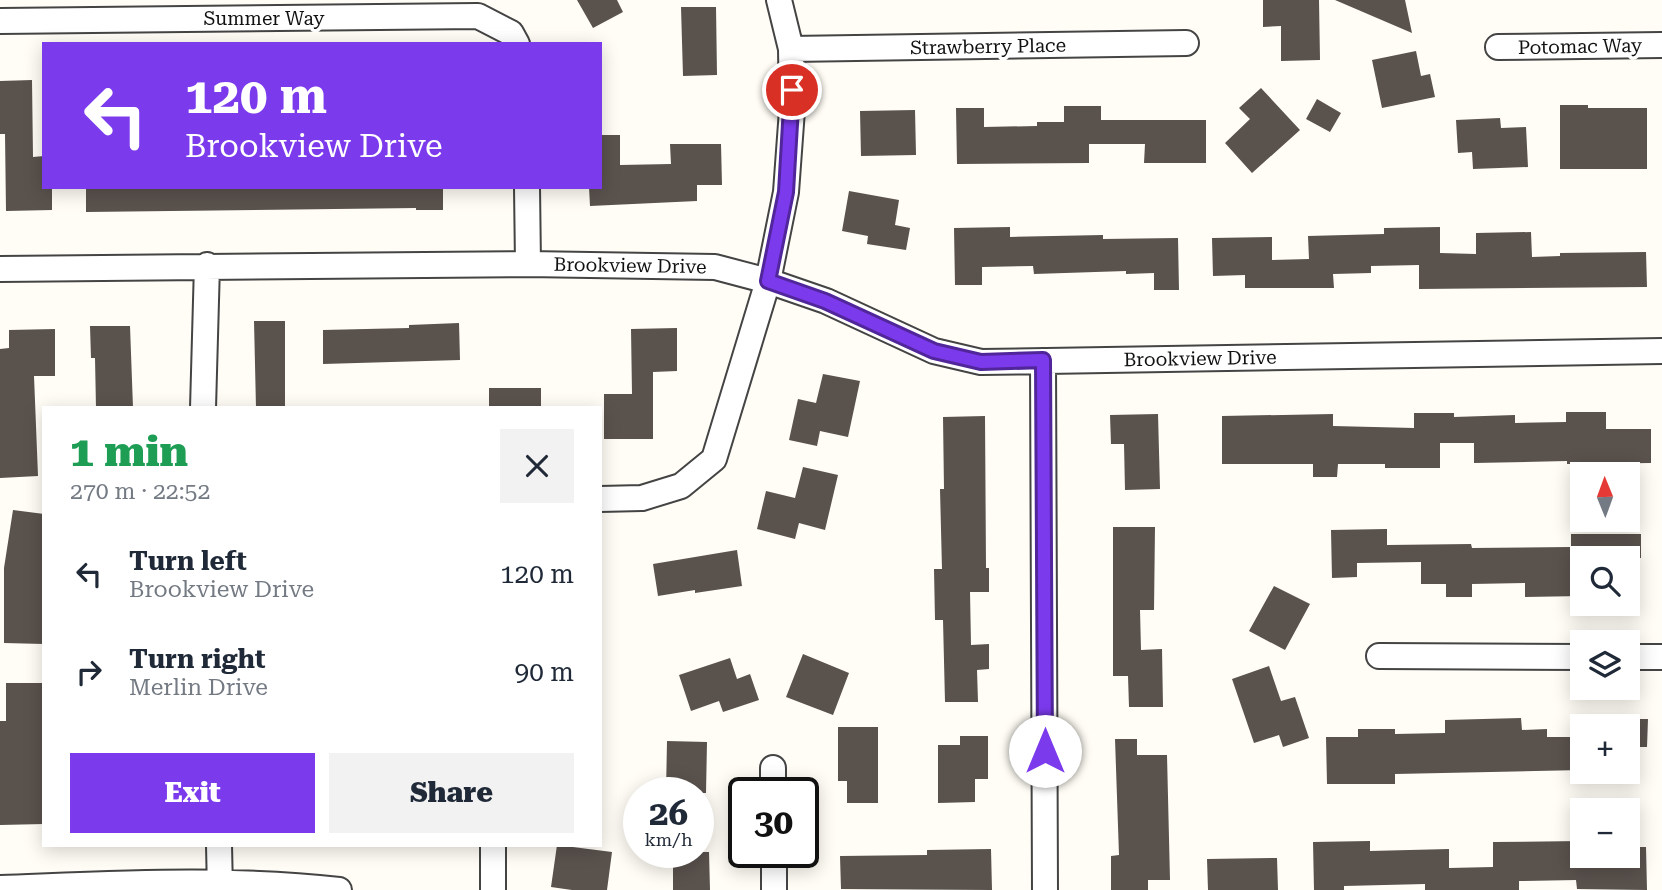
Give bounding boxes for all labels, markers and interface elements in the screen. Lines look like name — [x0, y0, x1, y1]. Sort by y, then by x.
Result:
street label: Summer Way — [204, 7, 325, 30]
street label: Strawberry Place — [910, 34, 1066, 59]
street label: Potomac Way — [1518, 34, 1643, 59]
pin — [762, 60, 822, 120]
text: 120 m — [185, 68, 327, 125]
icon: left — [70, 70, 161, 161]
icon: arrive — [773, 71, 811, 109]
text: Brookview Drive — [185, 127, 443, 165]
street label: Brookview Drive — [553, 253, 707, 278]
street label: Brookview Drive — [1123, 346, 1277, 371]
text: 1 min — [70, 427, 188, 476]
button: close — [500, 429, 574, 503]
north arrow — [1570, 462, 1640, 532]
map controls — [1570, 462, 1640, 868]
text: 270 m · 22:52 — [70, 478, 210, 505]
text: Turn left — [129, 546, 247, 576]
button: search — [1570, 546, 1640, 616]
icon: left — [70, 555, 108, 593]
text: 120 m — [500, 559, 574, 589]
text: Brookview Drive — [129, 576, 314, 603]
button: layers — [1570, 630, 1640, 700]
text: Turn right — [129, 644, 265, 674]
icon: right — [70, 653, 108, 691]
text: 90 m — [515, 657, 574, 687]
text: Merlin Drive — [129, 674, 268, 701]
position arrow — [1008, 714, 1082, 788]
button: + — [1570, 714, 1640, 784]
button: Exit — [70, 753, 315, 833]
button: Share — [329, 753, 574, 833]
speed limit sign: 30 — [728, 777, 819, 868]
text: 26 — [649, 793, 688, 834]
button: − — [1570, 798, 1640, 868]
text: km/h — [644, 829, 693, 850]

